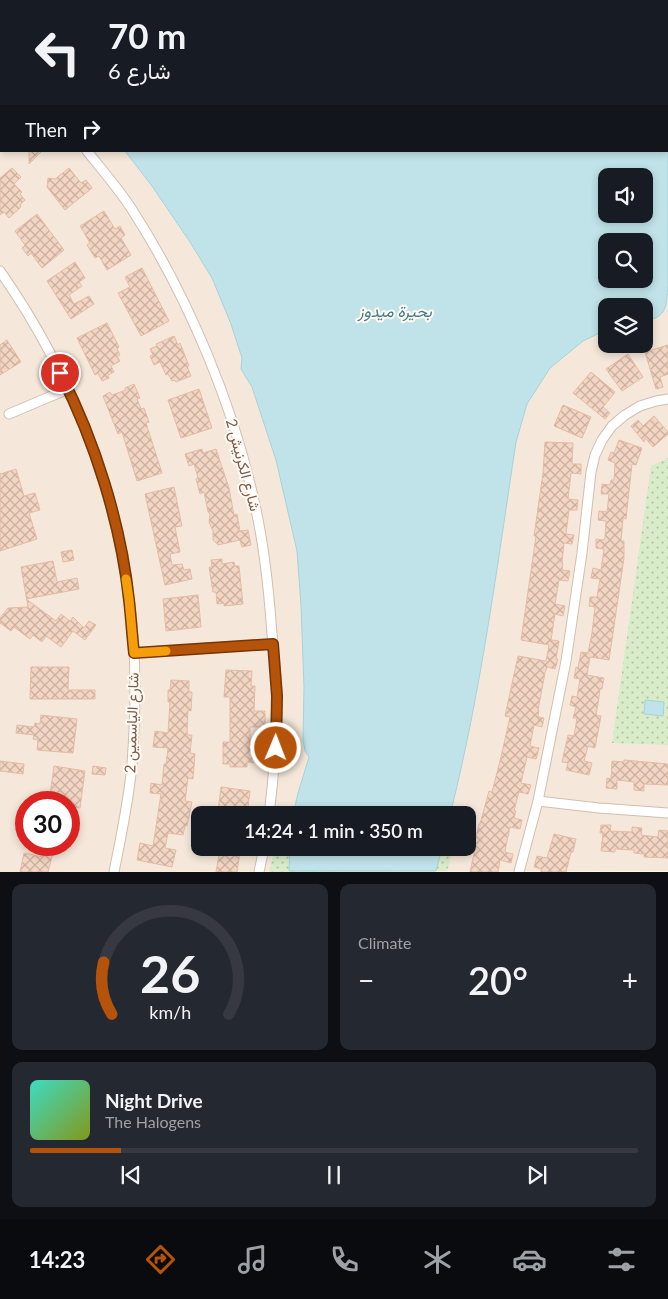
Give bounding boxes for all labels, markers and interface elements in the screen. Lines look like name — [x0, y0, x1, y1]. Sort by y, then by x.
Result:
text: 70 m — [108, 14, 186, 56]
icon: left — [25, 20, 90, 85]
text: شارع 6 — [108, 57, 171, 84]
icon: right — [77, 115, 105, 143]
text: Then — [25, 118, 67, 141]
map controls — [598, 168, 653, 353]
button: sound — [598, 168, 653, 223]
button: search — [598, 233, 653, 288]
button: layers — [598, 298, 653, 353]
water label: بحيرة ميدوز — [357, 301, 433, 322]
pin — [39, 352, 81, 394]
icon: arrive — [46, 359, 74, 387]
street label: شارع الكرنيش 2 — [220, 417, 265, 514]
street label: شارع الياسمين 2 — [120, 672, 145, 774]
position arrow — [249, 721, 301, 773]
speed limit sign: 30 — [15, 791, 80, 856]
text: 14:24 · 1 min · 350 m — [244, 819, 423, 842]
text: Climate — [358, 933, 411, 952]
text: 26 — [140, 942, 200, 1004]
text: 20° — [468, 957, 528, 1003]
text: − — [358, 963, 374, 997]
text: + — [622, 963, 638, 997]
text: km/h — [149, 1001, 191, 1023]
text: Night Drive — [105, 1089, 203, 1112]
text: The Halogens — [105, 1112, 201, 1131]
icon: previous — [117, 1161, 145, 1189]
icon: pause — [320, 1161, 348, 1189]
icon: next — [523, 1161, 551, 1189]
icon: directions — [143, 1242, 178, 1277]
icon: music — [235, 1242, 270, 1277]
icon: phone — [327, 1242, 362, 1277]
icon: climate — [420, 1242, 455, 1277]
icon: car — [512, 1242, 547, 1277]
icon: filters — [604, 1242, 639, 1277]
text: 14:23 — [29, 1246, 85, 1273]

